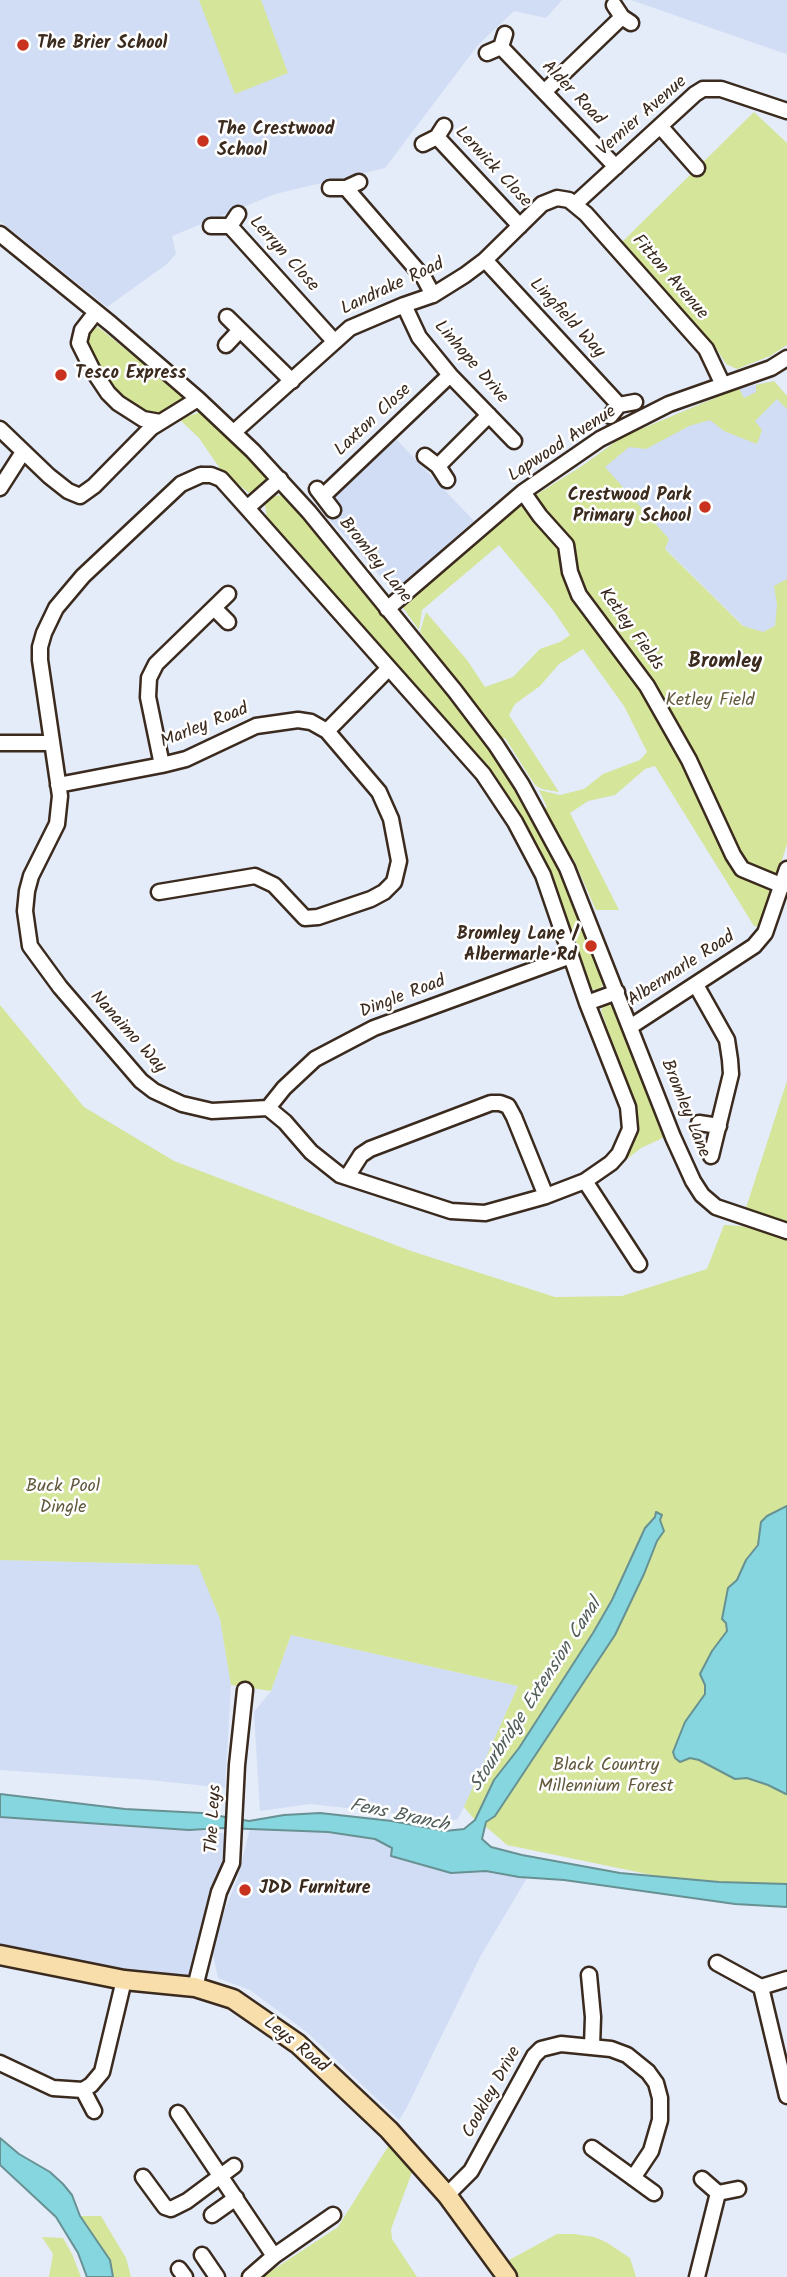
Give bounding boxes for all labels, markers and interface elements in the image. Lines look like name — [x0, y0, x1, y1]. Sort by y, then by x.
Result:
place label: The Brier School — [37, 34, 167, 56]
marker: The Brier School — [15, 37, 31, 53]
street label: Alder Road — [536, 57, 608, 131]
street label: Vernier Avenue — [594, 72, 692, 162]
place label: The Crestwood School — [217, 120, 334, 162]
street label: Lerwick Close — [449, 123, 535, 213]
marker: The Crestwood School — [195, 133, 211, 149]
street label: Lerryn Close — [243, 213, 323, 297]
street label: Fitton Avenue — [626, 231, 712, 325]
street label: Landrake Road — [338, 255, 448, 321]
street label: Lingfield Way — [524, 275, 608, 363]
street label: Linhope Drive — [428, 317, 512, 409]
place label: Tesco Express — [75, 364, 186, 386]
marker: Tesco Express — [53, 367, 69, 383]
street label: Laxton Close — [331, 380, 417, 462]
street label: Lapwood Avenue — [505, 402, 621, 488]
place label: Crestwood Park Primary School — [568, 486, 691, 528]
marker: Crestwood Park Primary School — [697, 499, 713, 515]
street label: Bromley Lane — [333, 514, 415, 608]
street label: Ketley Fields — [593, 585, 667, 675]
district label: Bromley — [688, 650, 762, 676]
park label: Ketley Field — [665, 691, 755, 713]
street label: Marley Road — [158, 700, 252, 754]
place label: Bromley Lane / Albermarle Rd — [457, 925, 577, 968]
street label: Albermarle Road — [624, 927, 740, 1013]
marker: Bromley Lane / Albermarle Rd — [583, 938, 599, 954]
street label: Dingle Road — [357, 972, 449, 1024]
street label: Nanaimo Way — [84, 987, 170, 1079]
street label: Bromley Lane — [654, 1057, 714, 1161]
park label: Buck Pool Dingle — [26, 1477, 100, 1520]
water label: Stourbridge Extension Canal — [466, 1595, 608, 1797]
park label: Black Country Millennium Forest — [538, 1756, 674, 1798]
street label: The Leys — [202, 1784, 228, 1854]
water label: Fens Branch — [348, 1795, 450, 1839]
place label: JDD Furniture — [259, 1879, 370, 1901]
marker: JDD Furniture — [237, 1882, 253, 1898]
street label: Leys Road — [258, 2013, 332, 2079]
street label: Cookley Drive — [459, 2043, 527, 2143]

